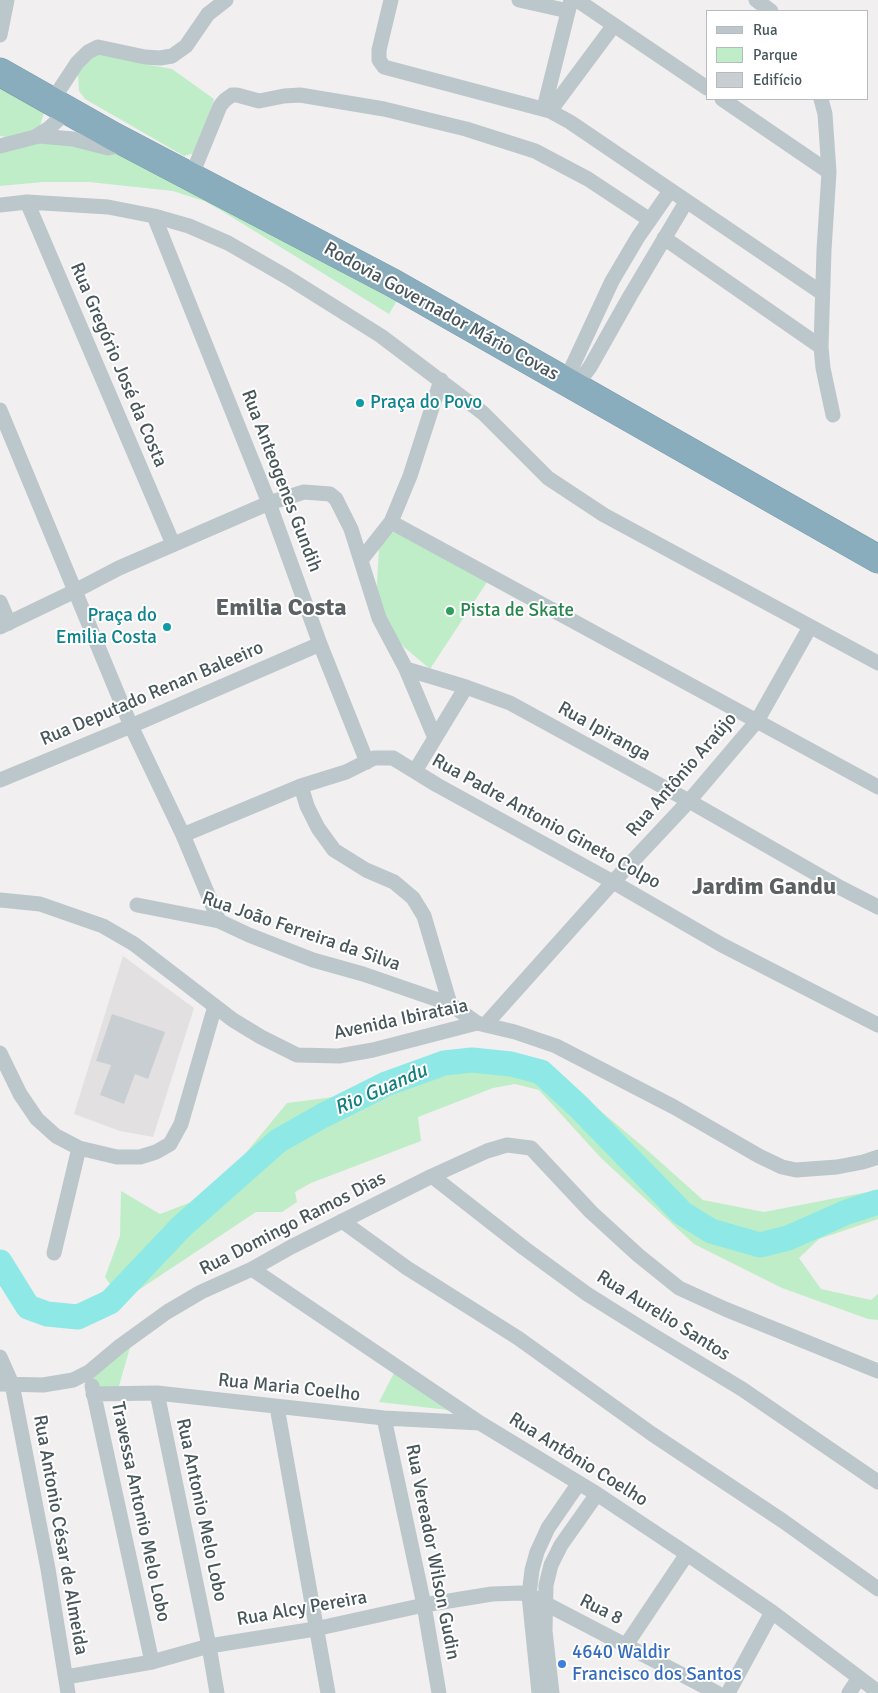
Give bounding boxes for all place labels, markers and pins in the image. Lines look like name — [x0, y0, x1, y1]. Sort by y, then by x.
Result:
place label: Praça do Povo — [370, 392, 482, 414]
marker: Praça do Povo — [354, 397, 366, 409]
place label: Pista de Skate — [460, 600, 574, 622]
place label: Praça do Emilia Costa — [56, 605, 157, 649]
marker: Pista de Skate — [444, 605, 456, 617]
marker: Praça do Emilia Costa — [161, 621, 173, 633]
place label: 4640 Waldir Francisco dos Santos — [572, 1642, 742, 1686]
marker: 4640 Waldir Francisco dos Santos — [556, 1658, 568, 1670]

